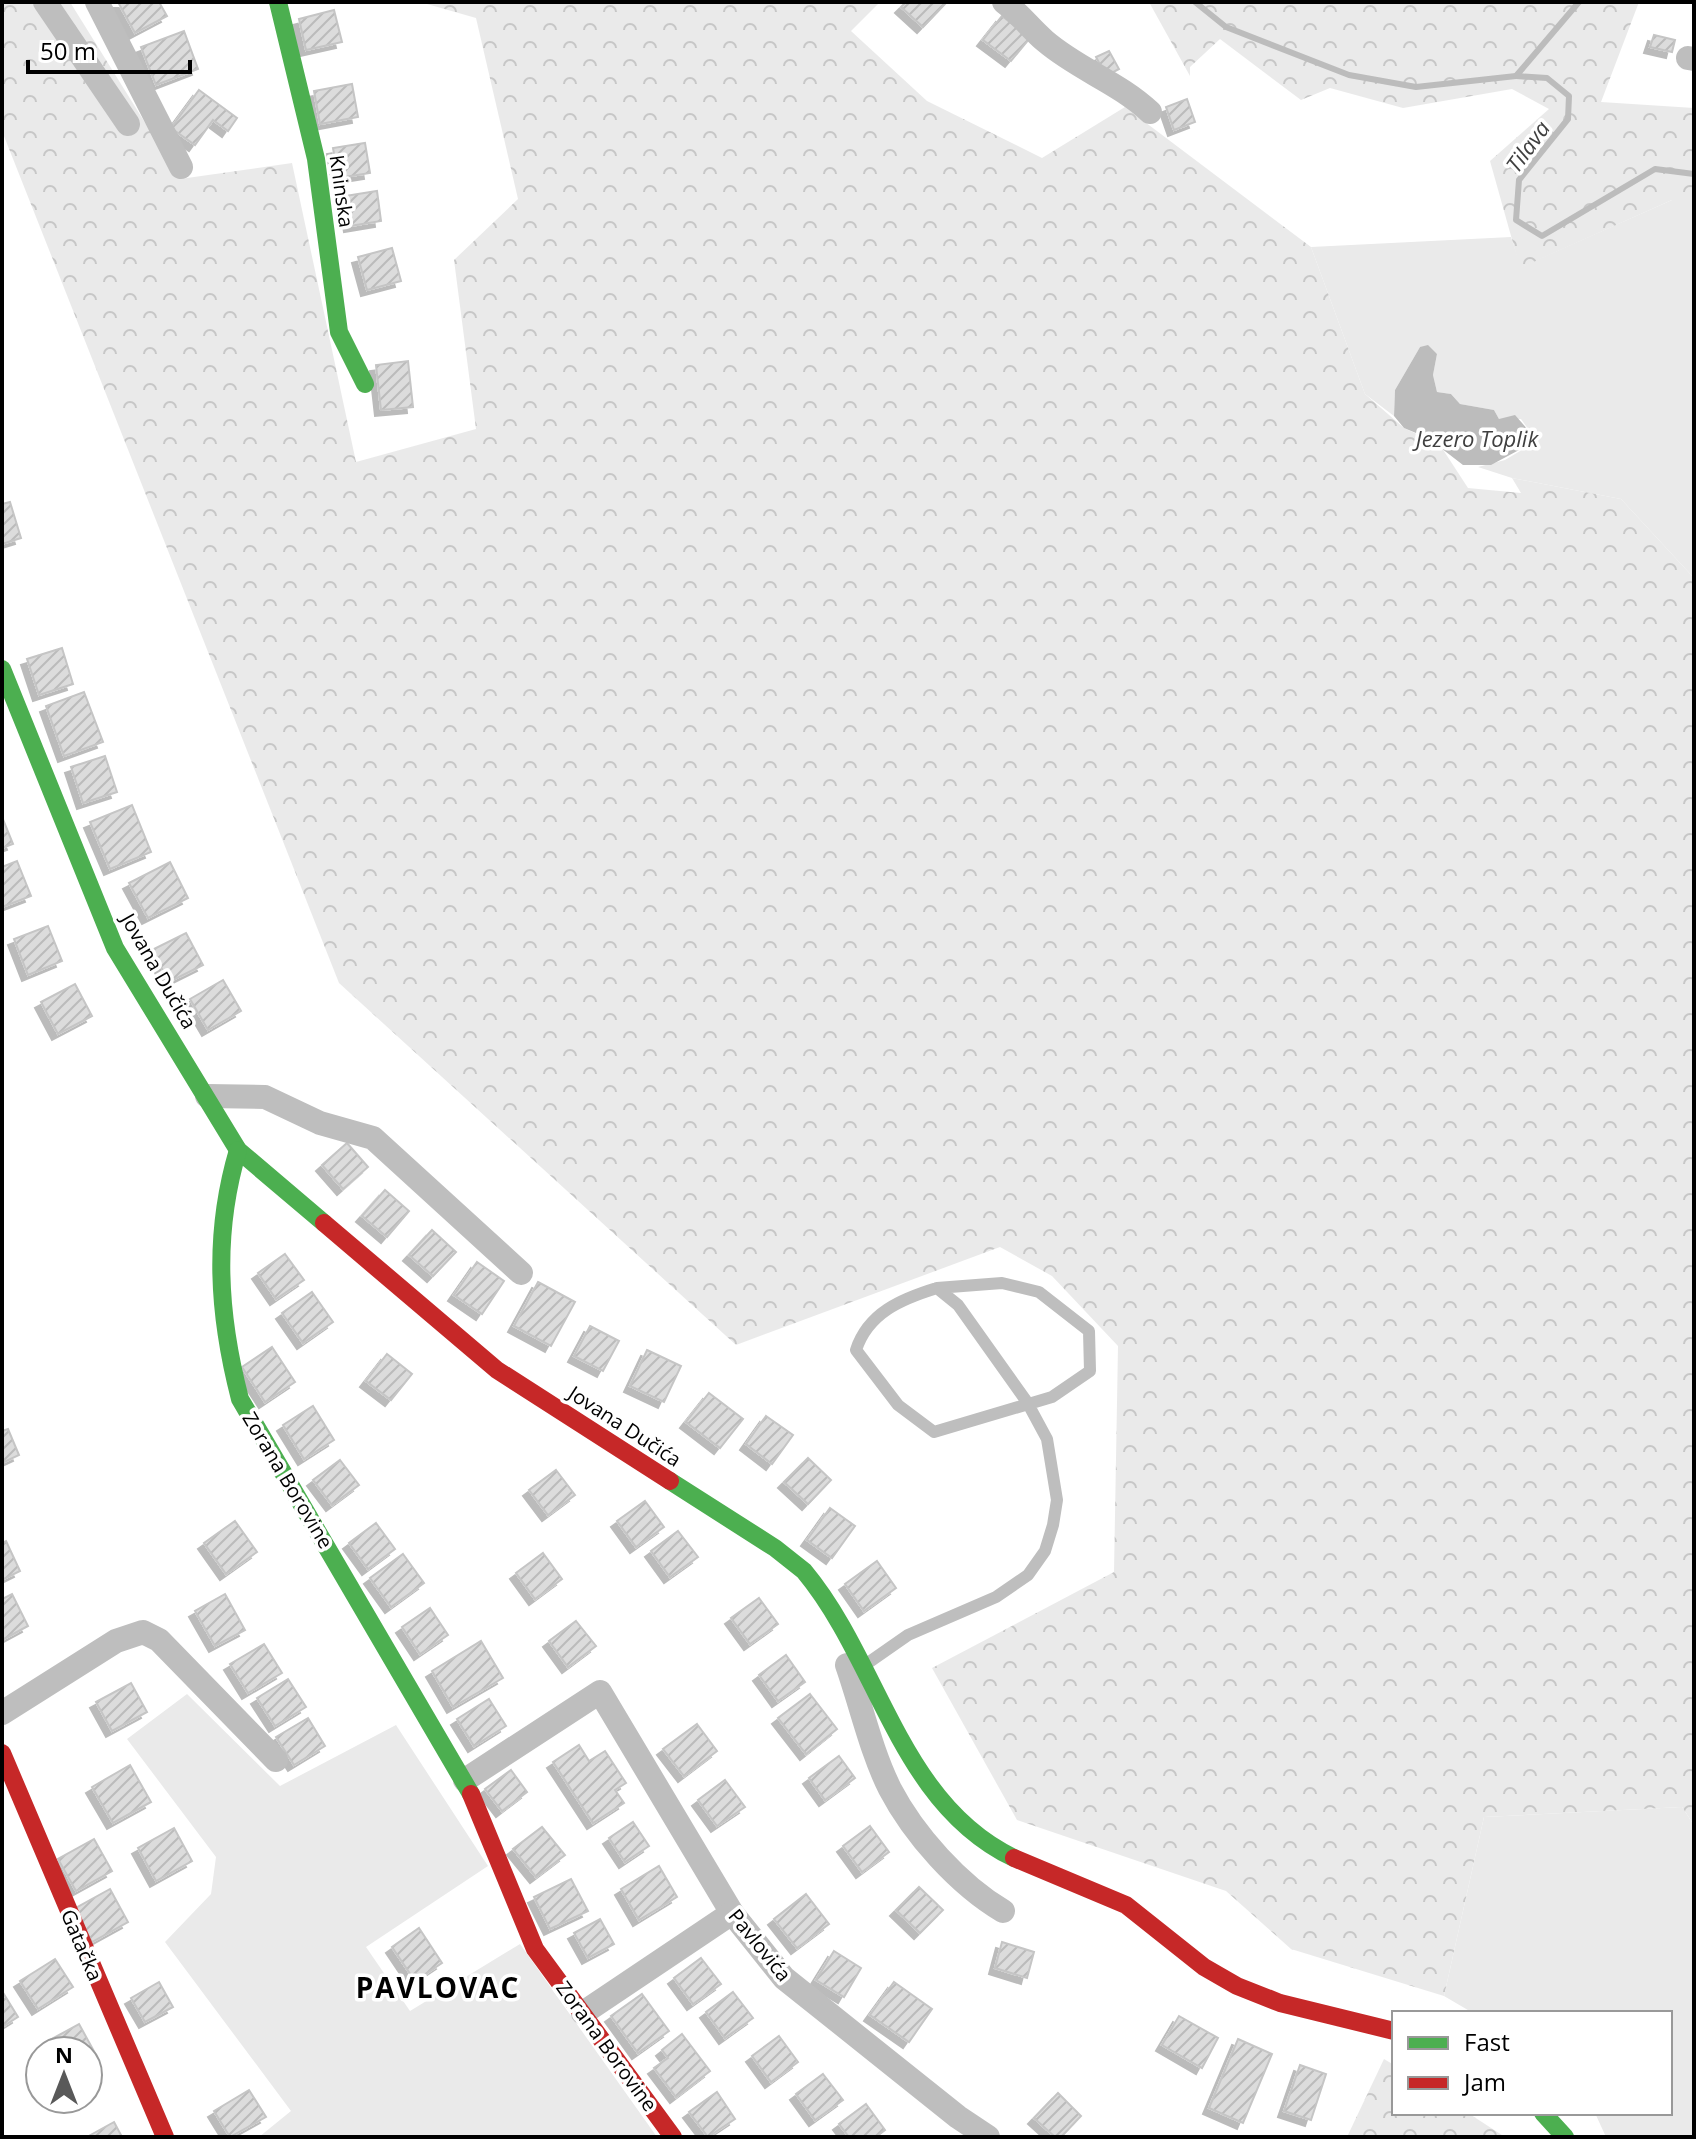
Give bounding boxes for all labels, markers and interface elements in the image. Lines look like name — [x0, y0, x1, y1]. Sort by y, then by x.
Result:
scale bar — [28, 24, 190, 74]
text: 50 m — [40, 34, 96, 67]
water label: Tilava — [1498, 114, 1556, 178]
street label: Kninska — [324, 153, 360, 229]
water label: Jezero Toplik — [1412, 423, 1539, 453]
street label: Jovana Dučića — [114, 907, 203, 1034]
street label: Jovana Dučića — [562, 1378, 687, 1473]
street label: Zorana Borovine — [237, 1407, 339, 1553]
street label: Pavlovića — [722, 1903, 798, 1987]
street label: Gatačka — [55, 1905, 109, 1985]
district label: PAVLOVAC — [356, 1968, 520, 2006]
street label: Zorana Borovine — [551, 1975, 663, 2117]
legend — [1392, 2011, 1672, 2115]
text: Fast — [1464, 2025, 1510, 2058]
north arrow — [24, 2035, 104, 2115]
text: N — [55, 2039, 73, 2069]
text: Jam — [1462, 2065, 1506, 2098]

